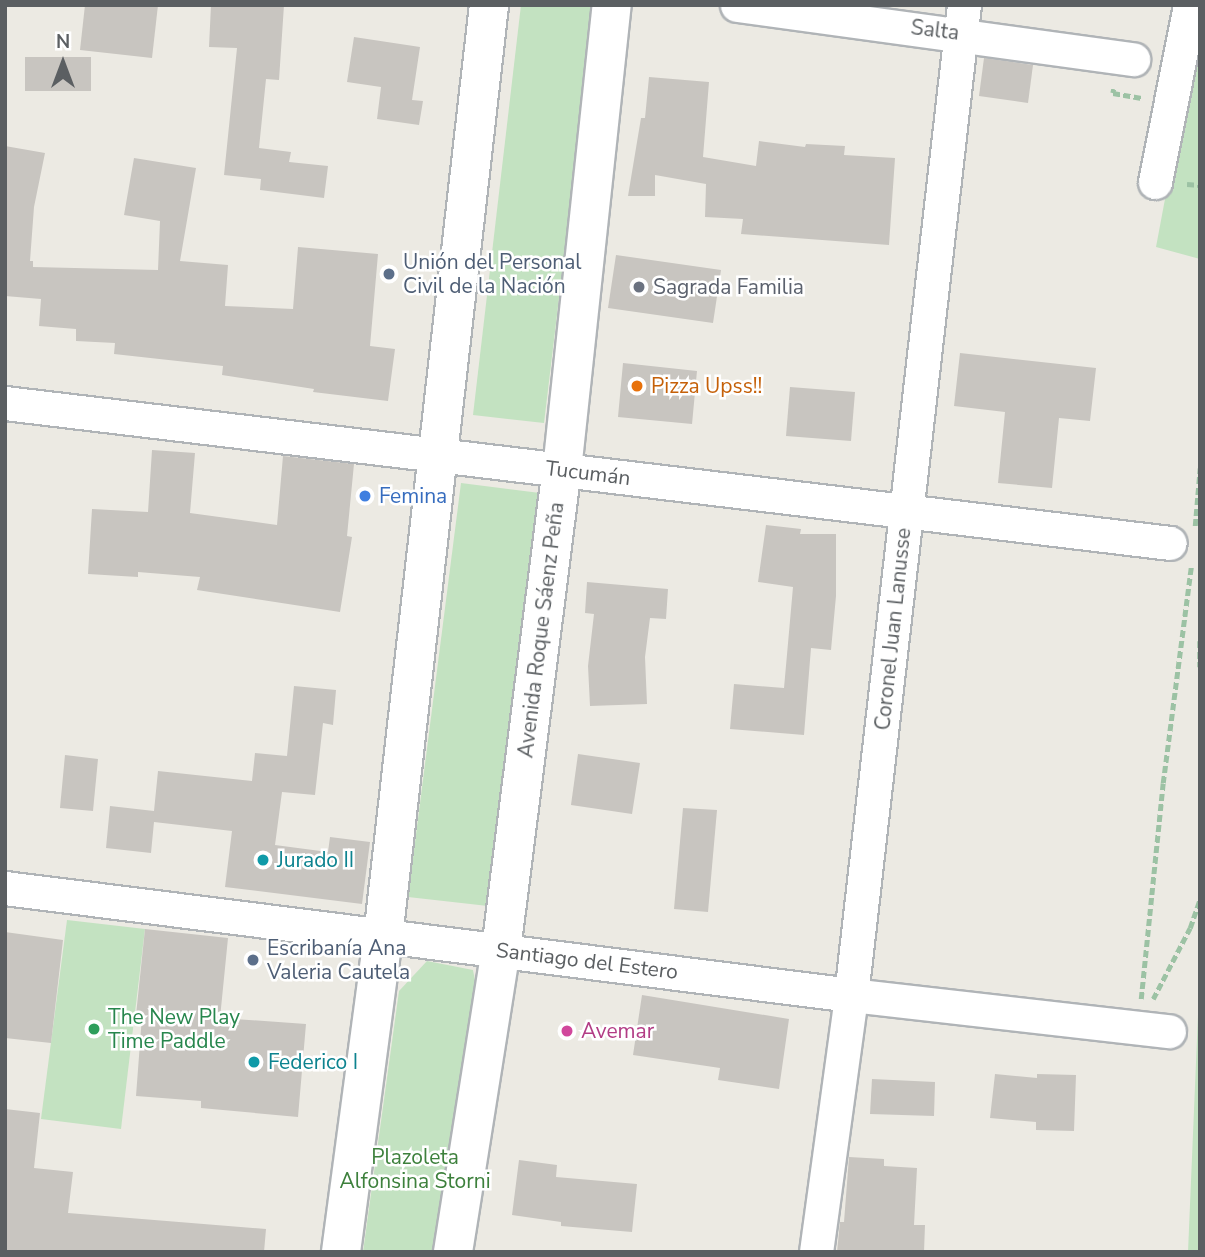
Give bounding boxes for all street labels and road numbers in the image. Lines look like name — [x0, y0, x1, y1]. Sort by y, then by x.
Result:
street label: Salta — [909, 15, 961, 45]
street label: Tucumán — [544, 455, 632, 491]
street label: Avenida Roque Sáenz Peña — [513, 501, 569, 759]
street label: Coronel Juan Lanusse — [870, 526, 916, 732]
street label: Santiago del Estero — [495, 937, 679, 985]

